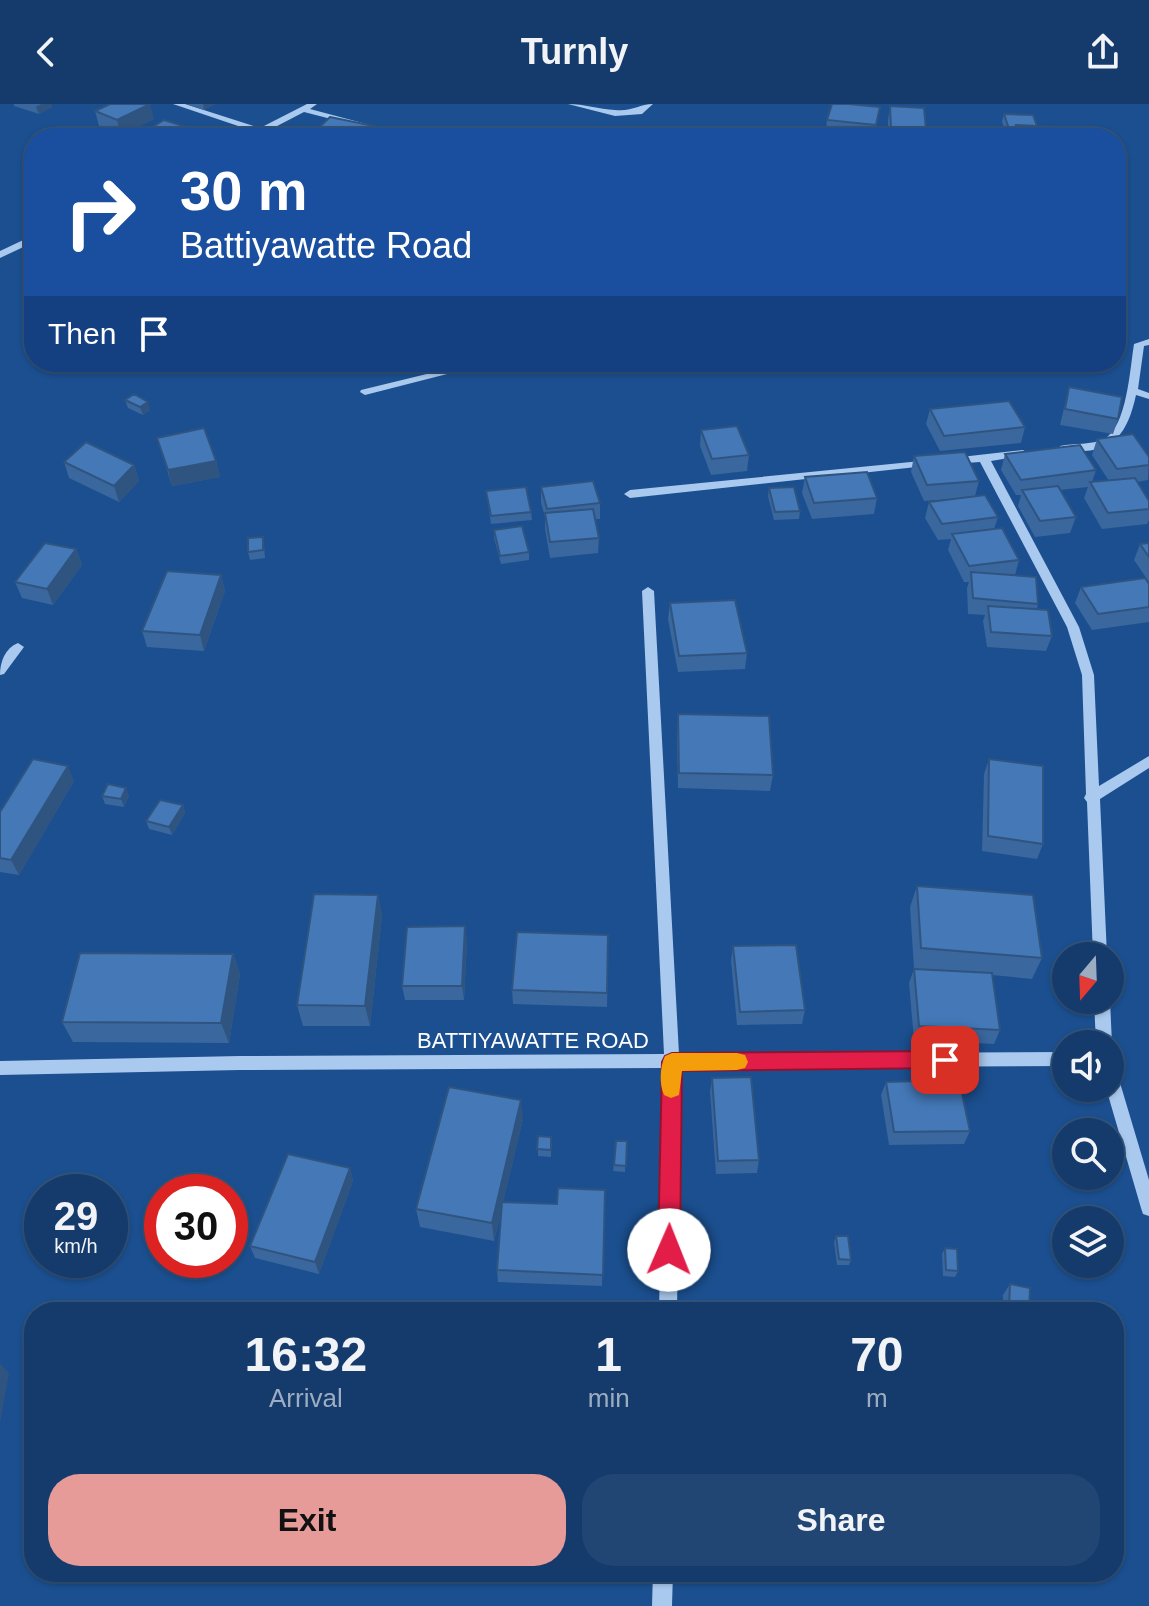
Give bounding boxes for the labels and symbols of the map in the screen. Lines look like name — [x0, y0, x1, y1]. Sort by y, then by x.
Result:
north arrow — [1052, 942, 1124, 1014]
pin — [911, 1026, 979, 1094]
street label: BATTIYAWATTE ROAD — [417, 1028, 649, 1053]
speed limit sign: 30 — [144, 1174, 248, 1278]
position arrow — [627, 1208, 711, 1292]

